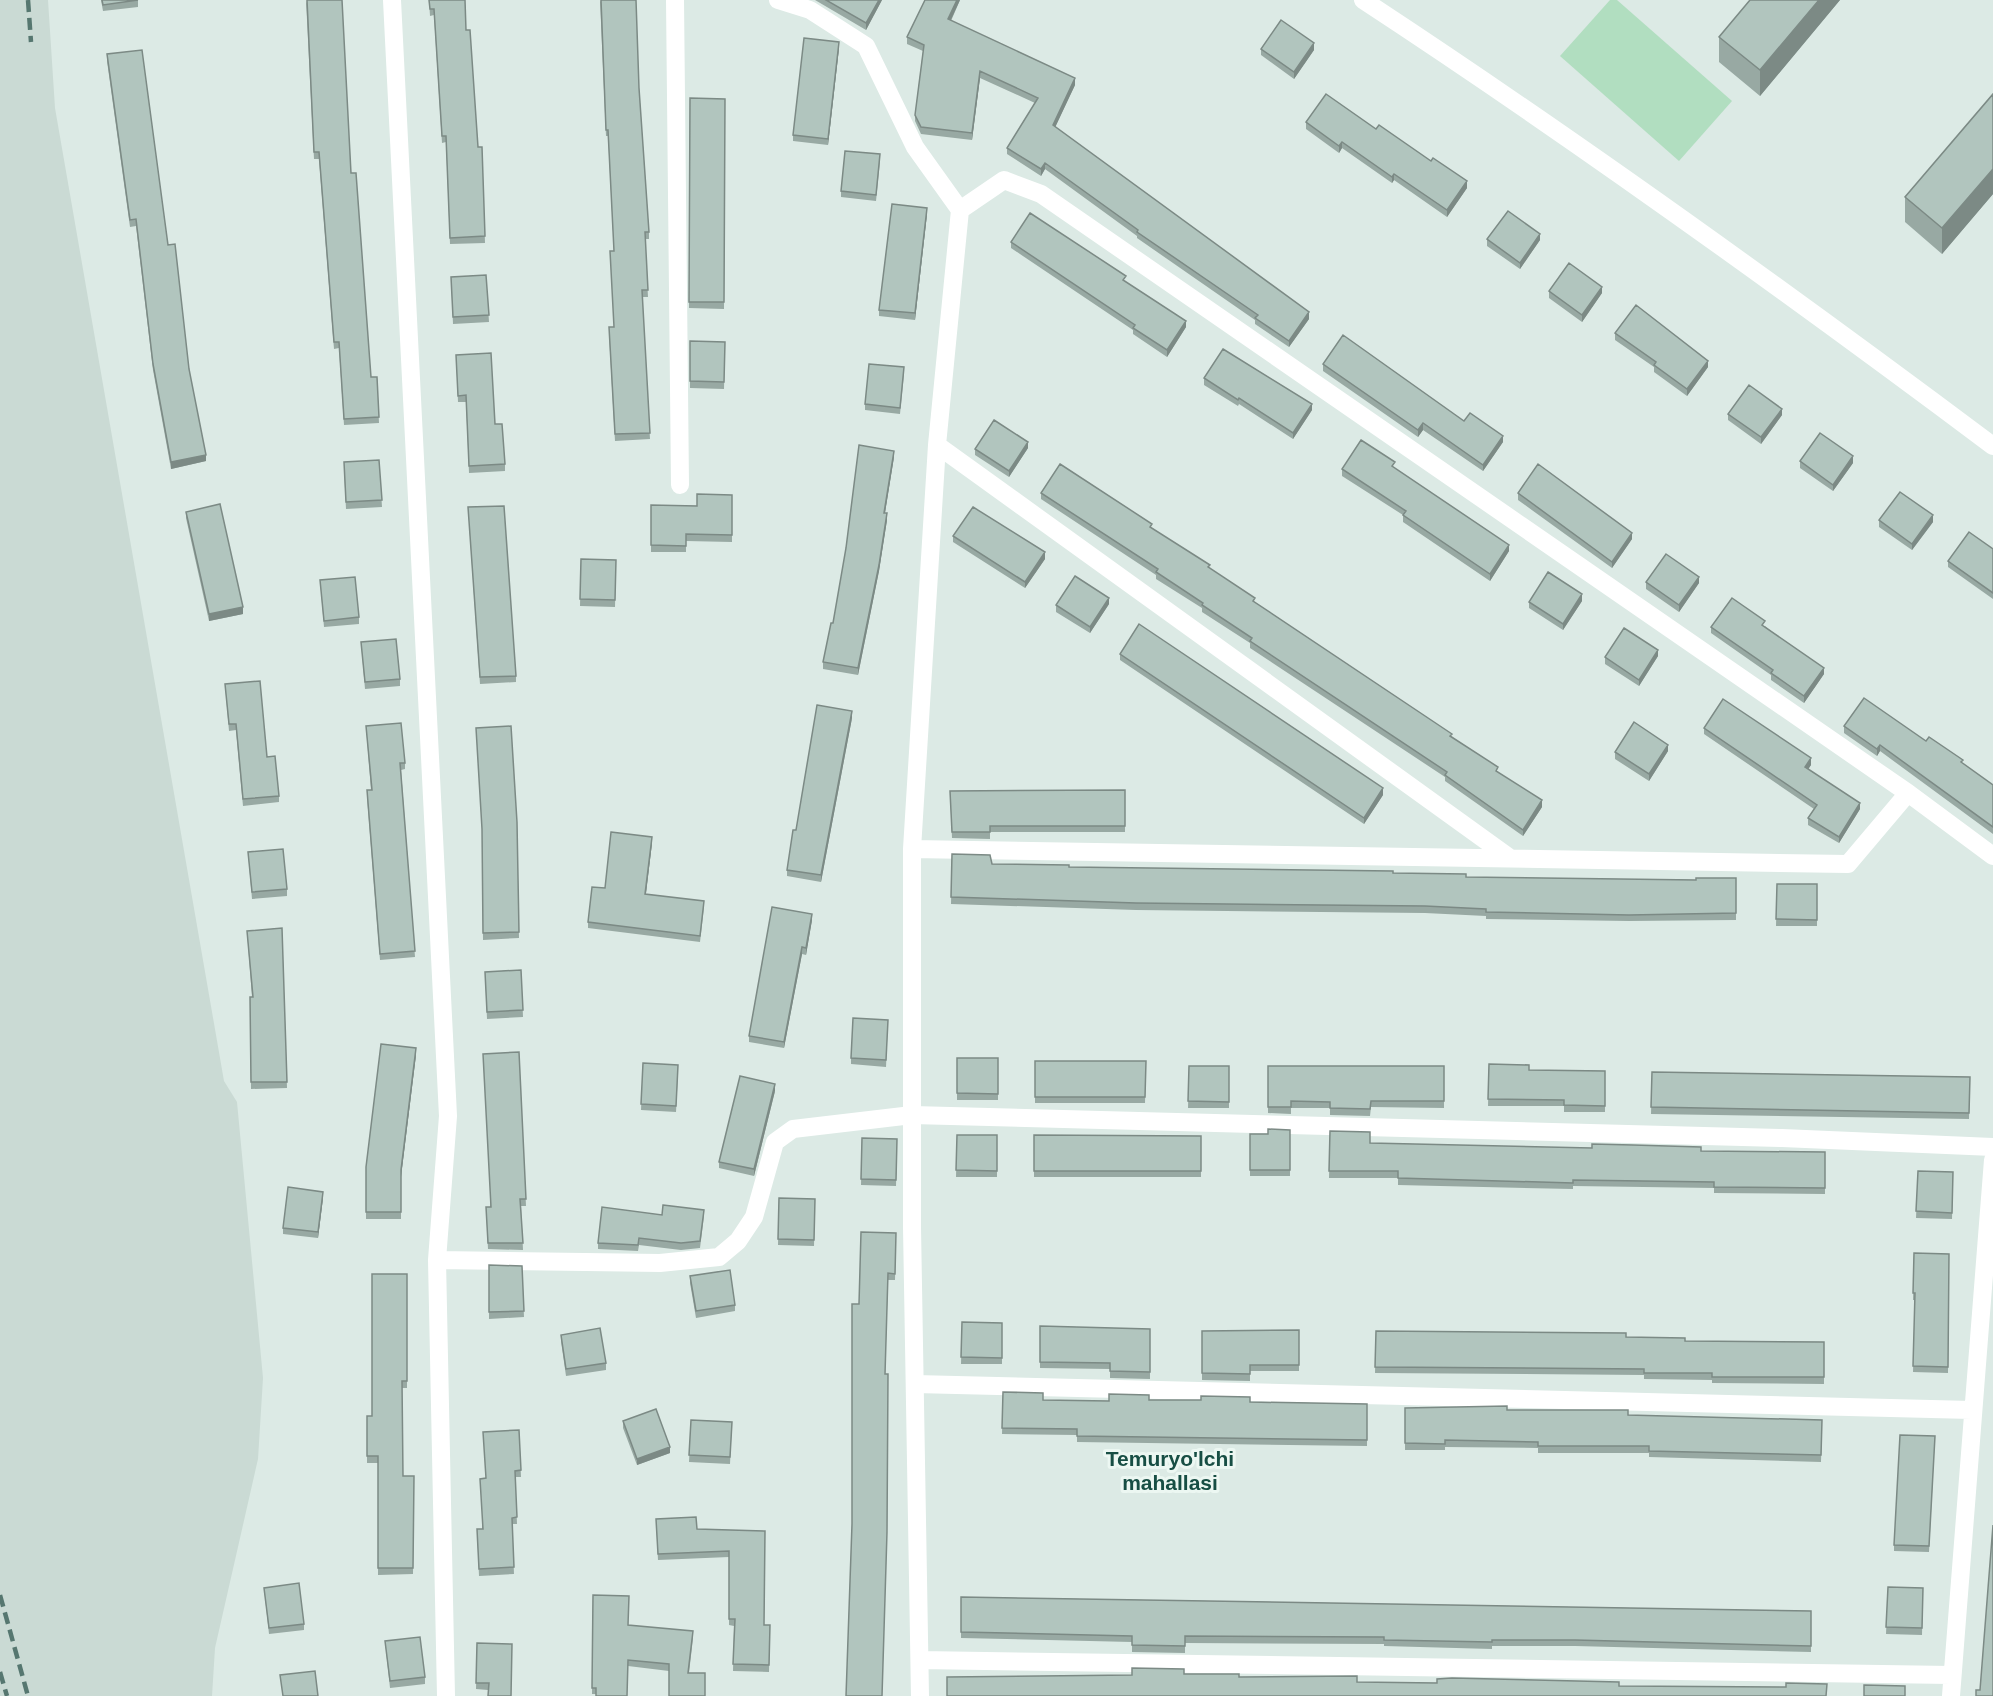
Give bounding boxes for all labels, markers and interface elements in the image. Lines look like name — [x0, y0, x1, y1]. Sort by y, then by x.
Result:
district label: Temuryo'lchi mahallasi — [1106, 1447, 1234, 1494]

